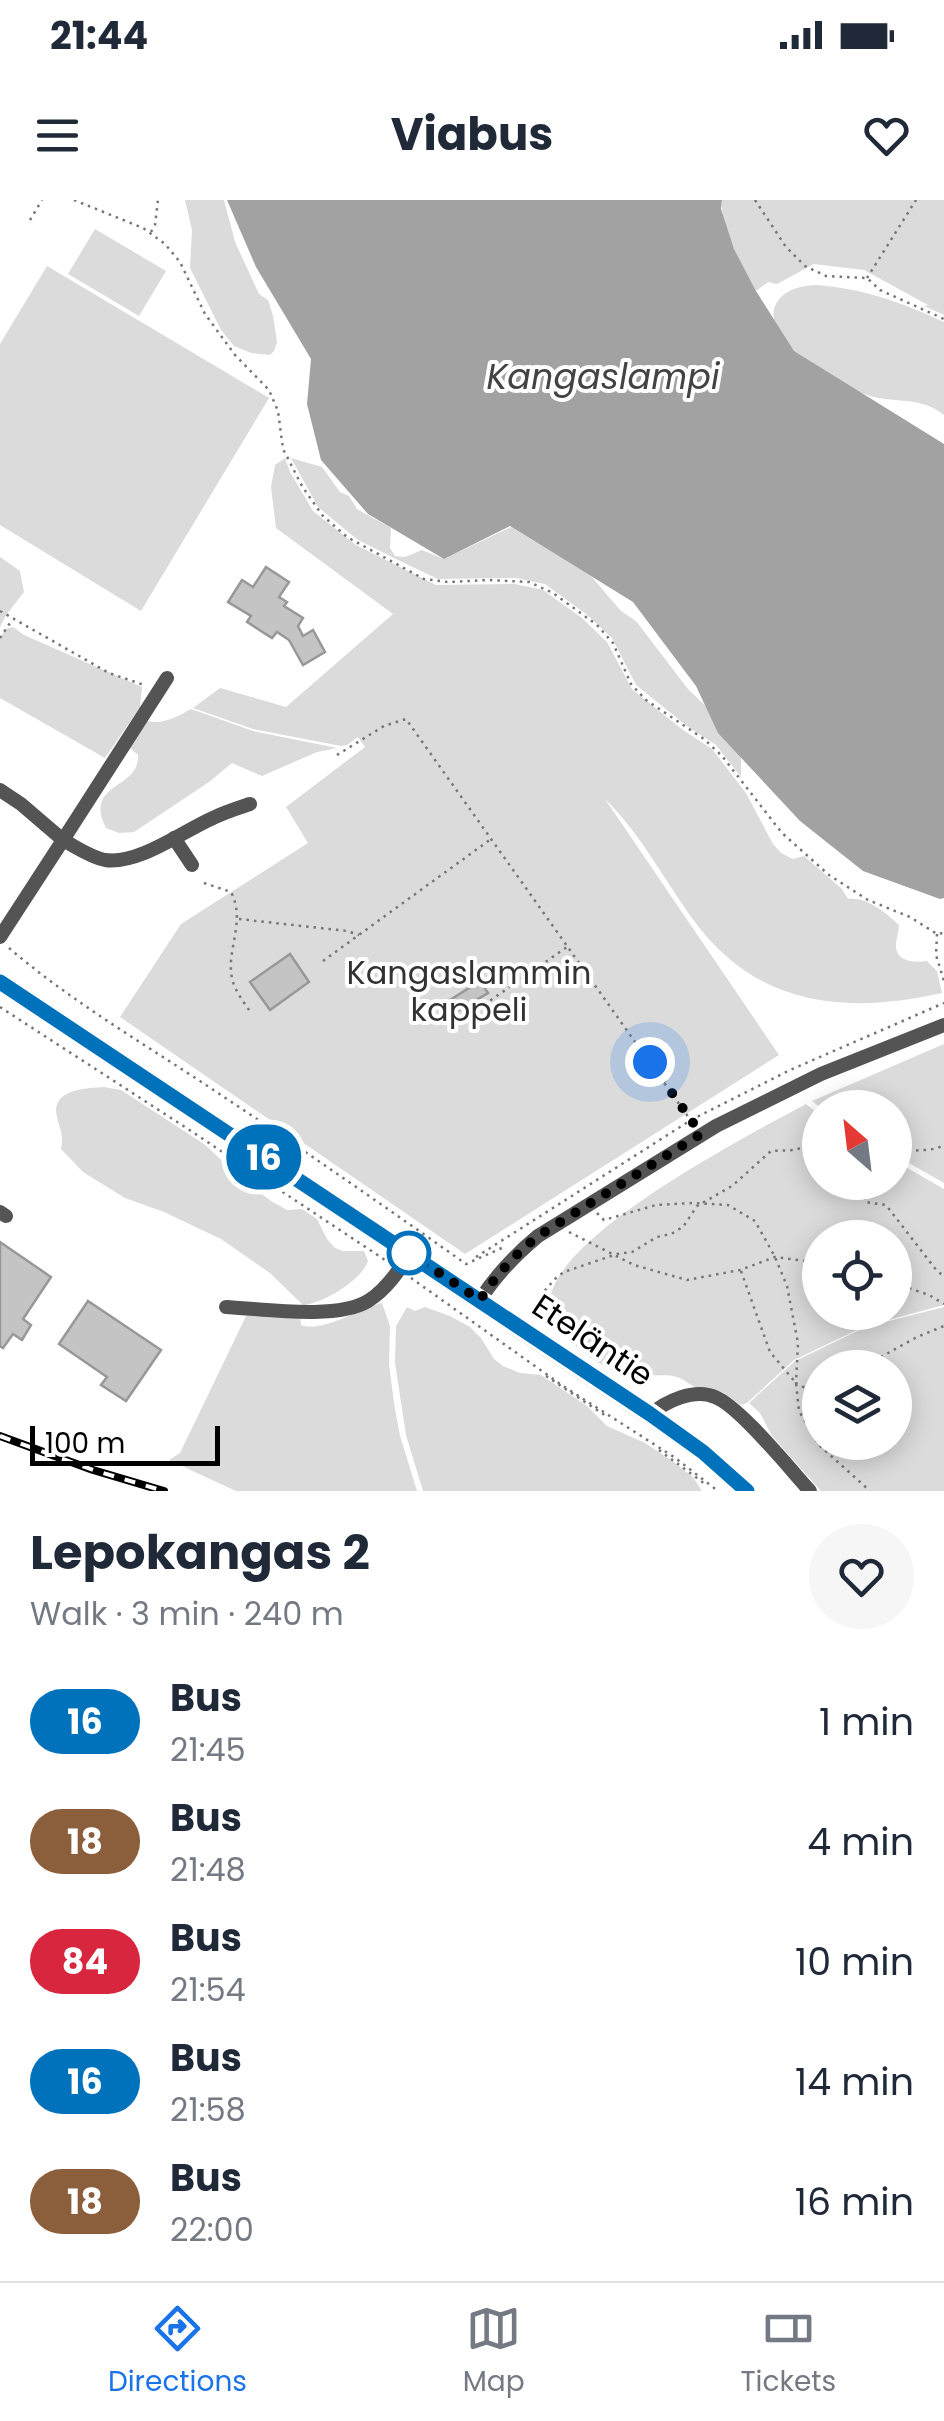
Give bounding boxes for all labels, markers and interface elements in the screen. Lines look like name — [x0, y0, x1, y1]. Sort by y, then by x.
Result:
text: 21:44 — [50, 9, 148, 62]
text: Viabus — [391, 103, 553, 166]
icon: menu — [30, 108, 85, 163]
icon: heart — [859, 108, 914, 163]
water label: Kangaslampi — [486, 352, 721, 401]
park label: Kangaslammin kappeli — [346, 950, 592, 1032]
your location — [625, 1037, 675, 1087]
north arrow — [802, 1090, 912, 1200]
map controls — [802, 1090, 912, 1460]
line badge: 16 — [219, 1124, 309, 1190]
text: 16 — [246, 1133, 282, 1182]
button: locate — [802, 1220, 912, 1330]
unlabelled marker — [388, 1232, 430, 1274]
street label: Eteläntie — [524, 1283, 662, 1397]
button: layers — [802, 1350, 912, 1460]
scale bar — [30, 1421, 220, 1466]
text: 100 m — [45, 1424, 125, 1463]
text: Lepokangas 2 — [30, 1519, 370, 1586]
button: heart — [809, 1524, 914, 1629]
text: Walk · 3 min · 240 m — [30, 1591, 344, 1636]
text: Bus — [170, 1671, 242, 1724]
text: 1 min — [819, 1695, 914, 1748]
text: 16 — [67, 1697, 103, 1746]
text: 21:45 — [170, 1727, 246, 1772]
text: Bus — [170, 1791, 242, 1844]
text: 4 min — [807, 1815, 914, 1868]
text: 18 — [67, 1817, 103, 1866]
text: 21:48 — [170, 1847, 246, 1892]
text: Bus — [170, 1911, 242, 1964]
text: 10 min — [795, 1935, 914, 1988]
text: 84 — [62, 1937, 108, 1986]
text: 21:54 — [170, 1967, 246, 2012]
text: Bus — [170, 2031, 242, 2084]
text: 14 min — [795, 2055, 914, 2108]
text: 16 — [67, 2057, 103, 2106]
text: 21:58 — [170, 2087, 246, 2132]
text: Bus — [170, 2151, 242, 2204]
text: 16 min — [795, 2175, 914, 2228]
text: 18 — [67, 2177, 103, 2226]
text: 22:00 — [170, 2207, 254, 2252]
tab: Directions — [108, 2301, 247, 2403]
tab: Map — [463, 2301, 525, 2403]
tab: Tickets — [740, 2301, 836, 2403]

